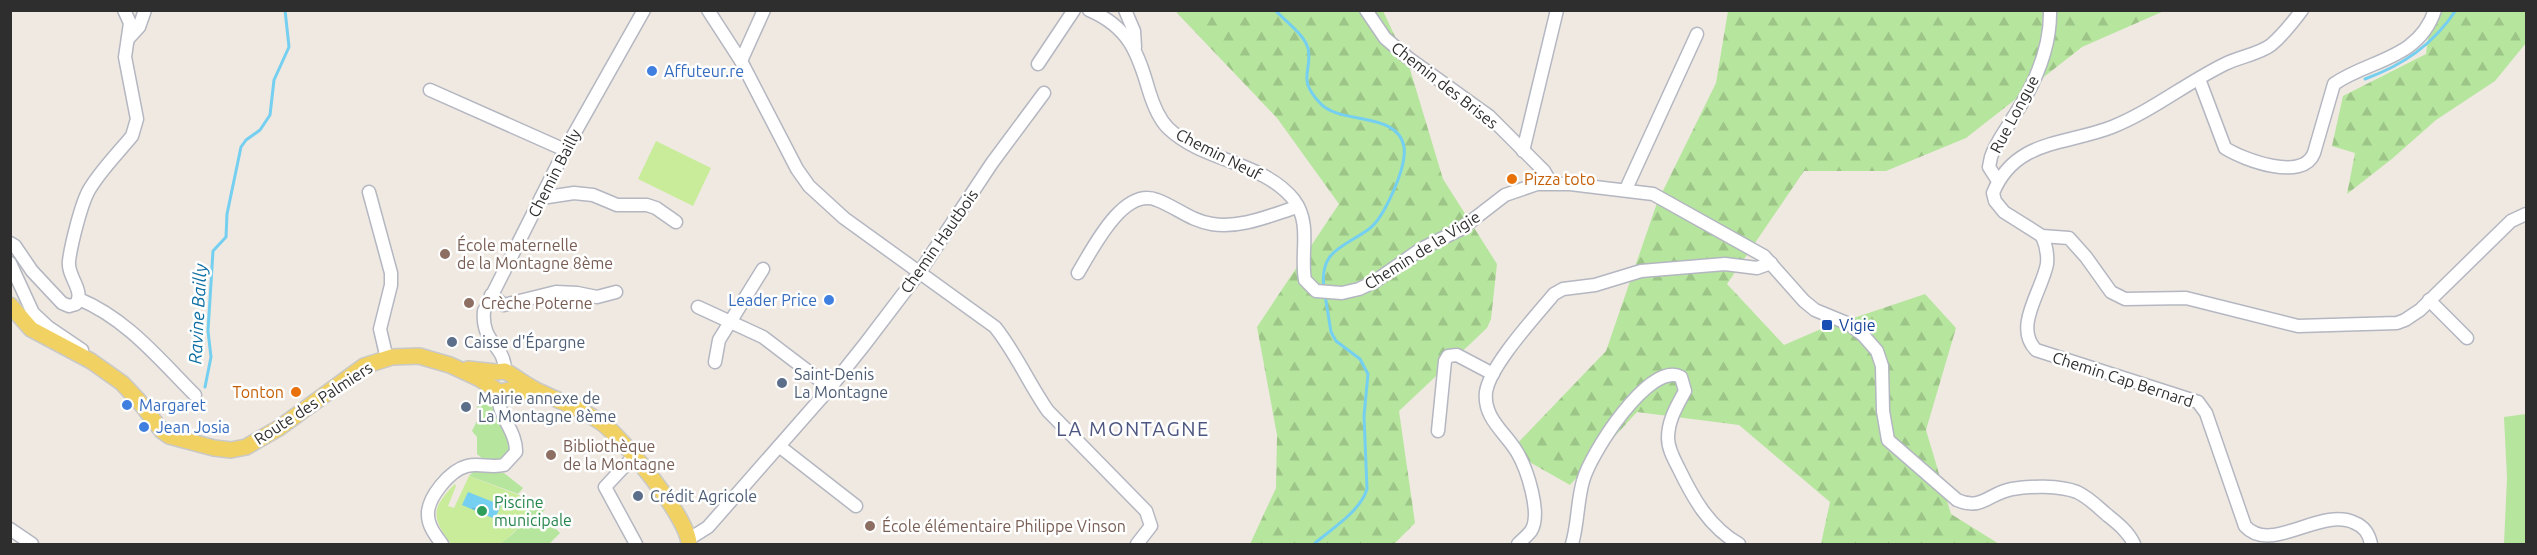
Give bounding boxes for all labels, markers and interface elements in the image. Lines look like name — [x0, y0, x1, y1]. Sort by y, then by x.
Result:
street label: Chemin des Brises — [1388, 38, 1502, 132]
place label: Affuteur.re — [664, 62, 744, 80]
marker: Affuteur.re — [645, 64, 659, 78]
street label: Rue Longue — [1986, 72, 2042, 156]
street label: Chemin Neuf — [1173, 125, 1266, 184]
street label: Chemin Bailly — [524, 126, 584, 220]
place label: Pizza toto — [1524, 170, 1595, 188]
marker: Pizza toto — [1505, 172, 1519, 186]
street label: Chemin Hautbois — [896, 186, 982, 296]
street label: Chemin de la Vigie — [1361, 207, 1483, 293]
place label: École maternelle de la Montagne 8ème — [457, 234, 613, 272]
marker: École maternelle de la Montagne 8ème — [438, 247, 452, 261]
water label: Ravine Bailly — [184, 263, 210, 365]
place label: Leader Price — [728, 291, 817, 309]
marker: Leader Price — [822, 293, 836, 307]
place label: Crèche Poterne — [481, 294, 593, 312]
marker: Crèche Poterne — [462, 296, 476, 310]
place label: Vigie — [1839, 316, 1875, 334]
marker: Vigie — [1820, 318, 1834, 332]
place label: Caisse d'Épargne — [464, 331, 585, 351]
marker: Caisse d'Épargne — [445, 335, 459, 349]
street label: Chemin Cap Bernard — [2050, 348, 2196, 410]
street label: Route des Palmiers — [250, 358, 376, 448]
place label: Saint-Denis La Montagne — [794, 365, 888, 401]
marker: Saint-Denis La Montagne — [775, 376, 789, 390]
place label: Tonton — [233, 383, 284, 401]
marker: Tonton — [289, 385, 303, 399]
place label: Mairie annexe de La Montagne 8ème — [478, 389, 616, 425]
place label: Margaret — [139, 396, 206, 414]
marker: Margaret — [120, 398, 134, 412]
marker: Mairie annexe de La Montagne 8ème — [459, 400, 473, 414]
district label: LA MONTAGNE — [1056, 417, 1210, 440]
place label: Jean Josia — [156, 418, 230, 436]
marker: Jean Josia — [137, 420, 151, 434]
place label: Bibliothèque de la Montagne — [563, 437, 675, 473]
marker: Bibliothèque de la Montagne — [544, 448, 558, 462]
place label: Crédit Agricole — [650, 487, 757, 505]
marker: Crédit Agricole — [631, 489, 645, 503]
place label: Piscine municipale — [494, 493, 572, 529]
marker: Piscine municipale — [475, 504, 489, 518]
place label: École élémentaire Philippe Vinson — [882, 515, 1126, 535]
marker: École élémentaire Philippe Vinson — [863, 519, 877, 533]

